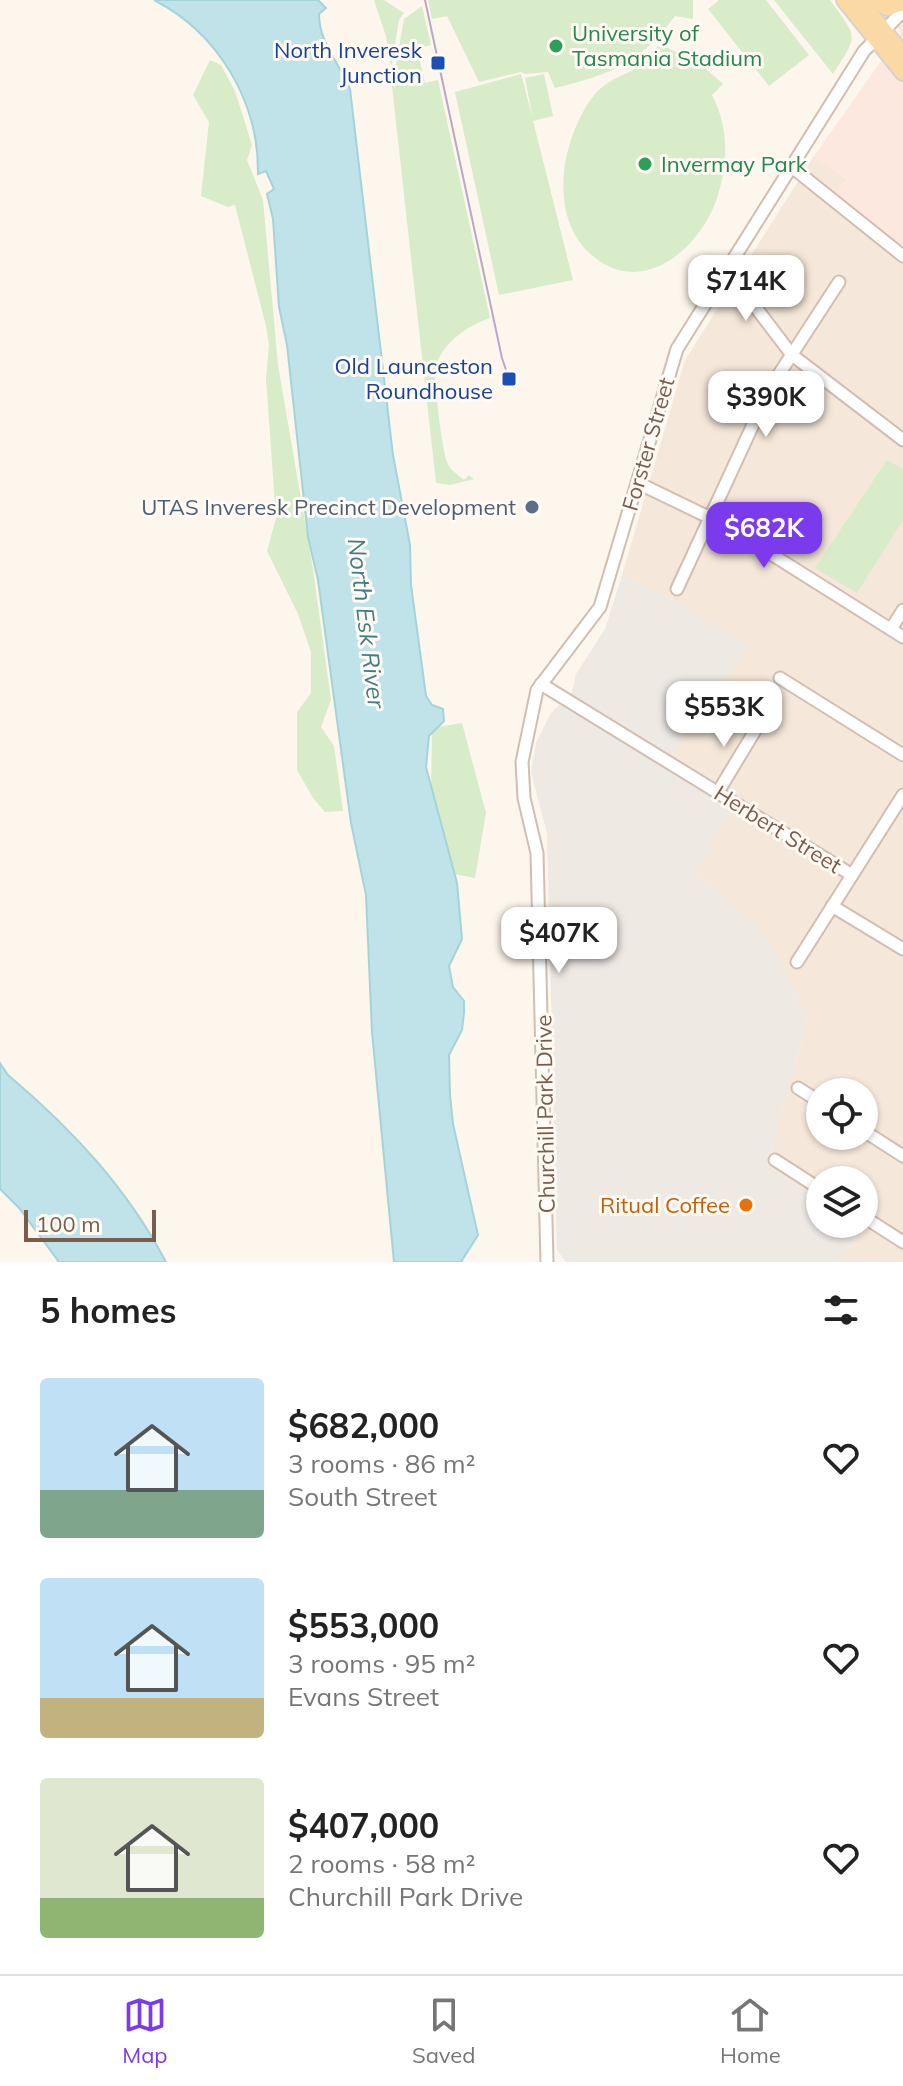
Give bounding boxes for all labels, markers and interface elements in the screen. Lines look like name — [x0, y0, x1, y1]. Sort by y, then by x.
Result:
place label: University of Tasmania Stadium — [572, 19, 762, 72]
place label: North Inveresk Junction — [274, 36, 423, 89]
marker: University of Tasmania Stadium — [547, 37, 565, 55]
marker: North Inveresk Junction — [429, 54, 447, 72]
place label: Invermay Park — [661, 150, 808, 178]
marker: Invermay Park — [636, 155, 654, 173]
pin: $714K — [690, 255, 802, 323]
text: $714K — [706, 264, 786, 297]
place label: Old Launceston Roundhouse — [335, 352, 493, 405]
marker: Old Launceston Roundhouse — [500, 370, 518, 388]
pin: $390K — [710, 371, 822, 439]
street label: Forster Street — [616, 374, 680, 514]
text: $390K — [726, 380, 806, 413]
place label: UTAS Inveresk Precinct Development — [141, 493, 516, 521]
marker: UTAS Inveresk Precinct Development — [523, 498, 541, 516]
pin: $682K — [708, 502, 820, 570]
text: $682K — [724, 511, 804, 544]
water label: North Esk River — [342, 536, 392, 711]
pin: $553K — [668, 681, 780, 749]
text: $553K — [684, 690, 764, 723]
street label: Herbert Street — [709, 779, 847, 879]
pin: $407K — [503, 907, 615, 975]
text: $407K — [519, 916, 599, 949]
street label: Churchill Park Drive — [529, 1014, 561, 1214]
map controls — [806, 1078, 878, 1238]
button: locate — [806, 1078, 878, 1150]
button: layers — [806, 1166, 878, 1238]
place label: Ritual Coffee — [600, 1191, 730, 1219]
marker: Ritual Coffee — [737, 1196, 755, 1214]
scale bar — [24, 1206, 156, 1242]
text: 100 m — [36, 1210, 101, 1238]
icon: filters — [819, 1288, 863, 1332]
text: 5 homes — [40, 1289, 177, 1332]
text: $682,000 — [288, 1404, 439, 1447]
icon: home — [104, 1410, 200, 1506]
icon: heart — [819, 1436, 863, 1480]
text: 3 rooms · 86 m² — [288, 1447, 475, 1480]
text: South Street — [288, 1480, 437, 1513]
text: $553,000 — [288, 1604, 439, 1647]
icon: home — [104, 1610, 200, 1706]
icon: heart — [819, 1636, 863, 1680]
text: 3 rooms · 95 m² — [288, 1647, 475, 1680]
text: Evans Street — [288, 1680, 439, 1713]
text: $407,000 — [288, 1804, 439, 1847]
icon: home — [104, 1810, 200, 1906]
icon: heart — [819, 1836, 863, 1880]
text: 2 rooms · 58 m² — [288, 1847, 475, 1880]
text: Churchill Park Drive — [288, 1880, 523, 1913]
tab: Map — [122, 1993, 168, 2069]
tab: Saved — [412, 1993, 476, 2069]
tab: Home — [720, 1993, 781, 2069]

